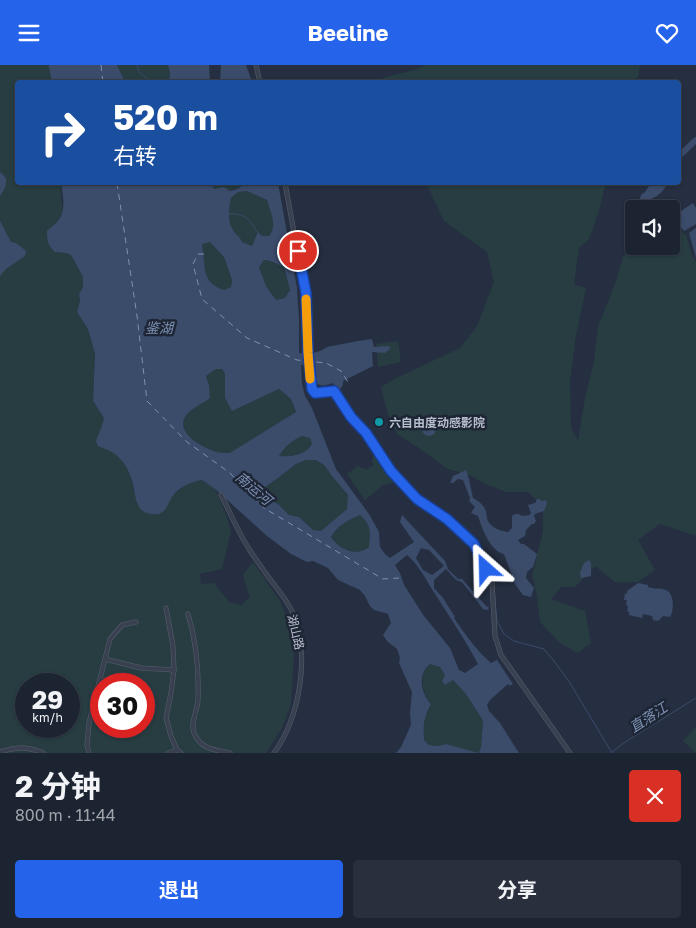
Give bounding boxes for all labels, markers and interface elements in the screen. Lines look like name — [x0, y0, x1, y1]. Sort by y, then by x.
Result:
icon: menu — [15, 19, 43, 47]
text: Beeline — [307, 19, 389, 46]
icon: heart — [653, 19, 681, 47]
text: 520 m — [113, 96, 218, 138]
icon: right — [30, 100, 95, 165]
text: 右转 — [113, 142, 157, 169]
map controls — [625, 200, 680, 255]
button: sound — [625, 200, 680, 255]
pin — [277, 230, 319, 272]
icon: arrive — [284, 237, 312, 265]
water label: 鉴湖 — [145, 319, 175, 336]
place label: 六自由度动感影院 — [389, 415, 485, 430]
marker: 六自由度动感影院 — [373, 416, 385, 428]
water label: 南运河 — [232, 468, 278, 510]
position arrow — [459, 542, 511, 594]
street label: 湖山路 — [285, 613, 307, 651]
speed limit sign: 30 — [90, 673, 155, 738]
text: 29 — [32, 684, 63, 715]
water label: 直落江 — [626, 697, 672, 736]
text: km/h — [32, 710, 63, 725]
text: 2 分钟 — [15, 768, 101, 804]
button: close — [629, 770, 681, 822]
text: 800 m · 11:44 — [15, 805, 115, 825]
button: 退出 — [15, 860, 343, 918]
button: 分享 — [353, 860, 681, 918]

